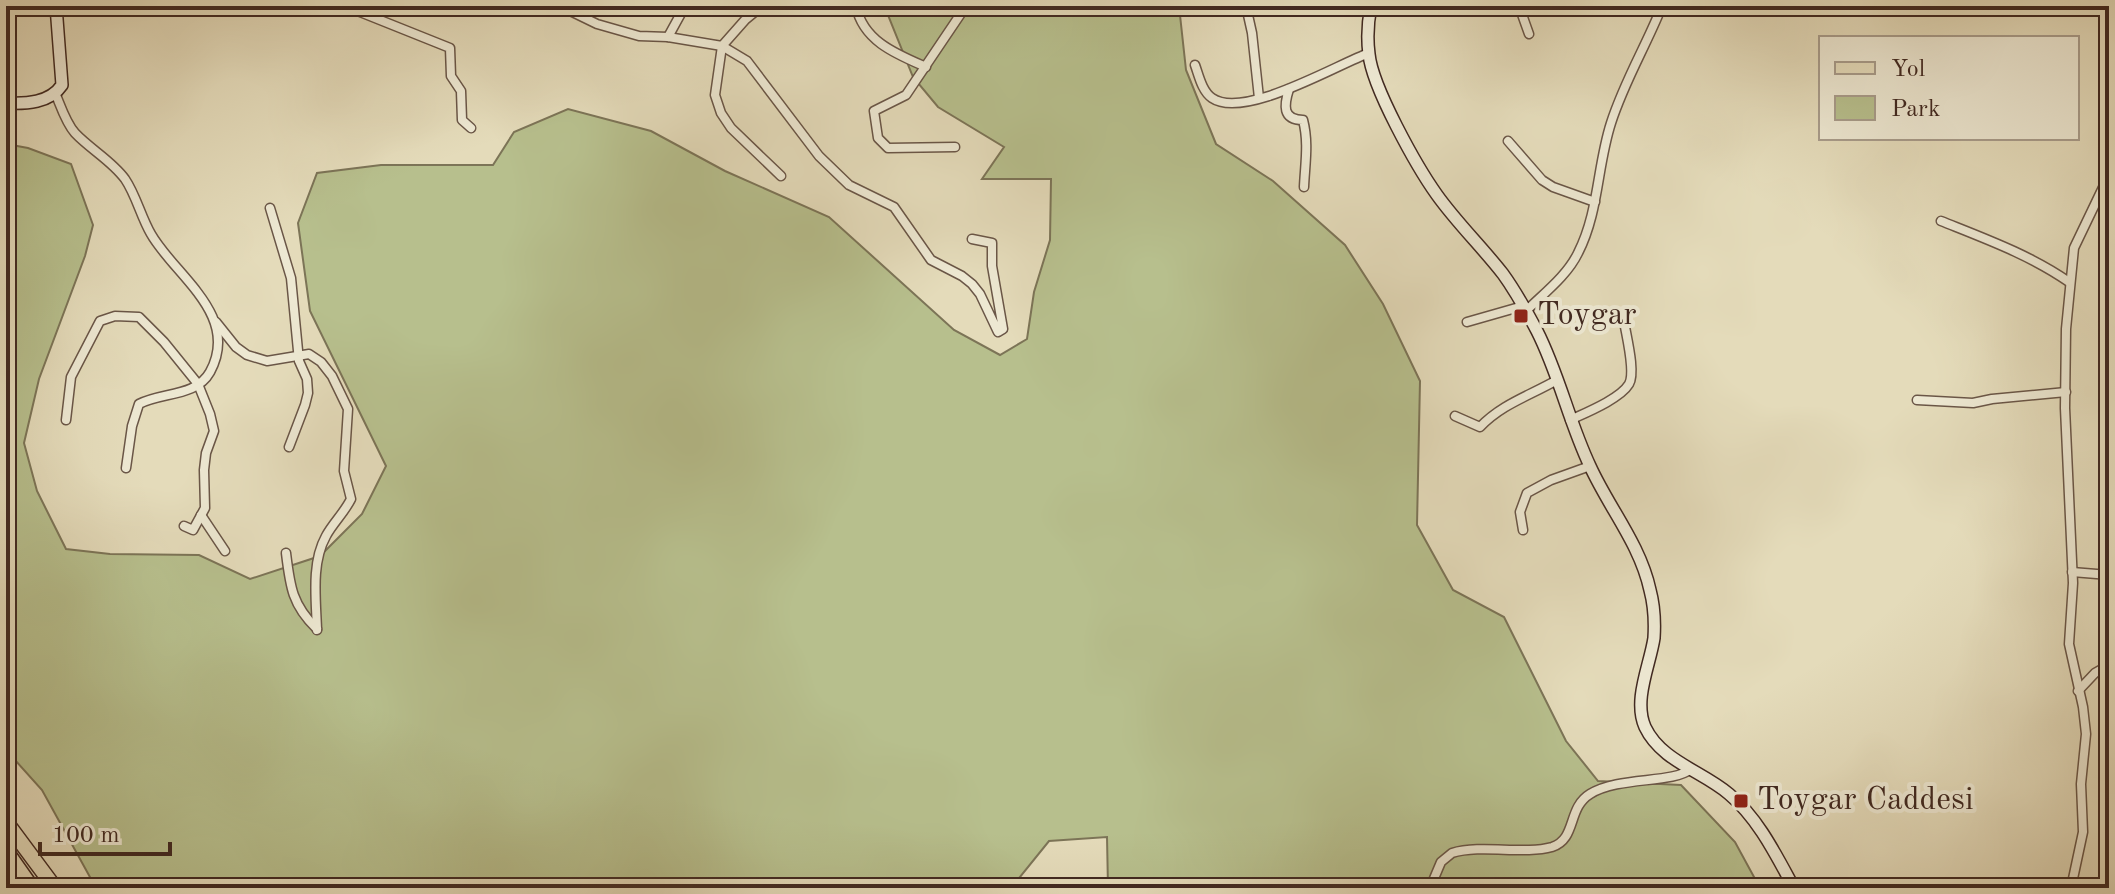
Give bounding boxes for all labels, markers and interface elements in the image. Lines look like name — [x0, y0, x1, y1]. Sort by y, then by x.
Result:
legend — [1819, 36, 2079, 140]
text: Yol — [1891, 58, 1925, 82]
text: Park — [1891, 98, 1940, 122]
place label: Toygar — [1537, 300, 1637, 332]
marker: Toygar — [1512, 307, 1530, 325]
place label: Toygar Caddesi — [1757, 785, 1974, 817]
marker: Toygar Caddesi — [1732, 792, 1750, 810]
scale bar — [40, 806, 170, 856]
text: 100 m — [52, 824, 120, 848]

